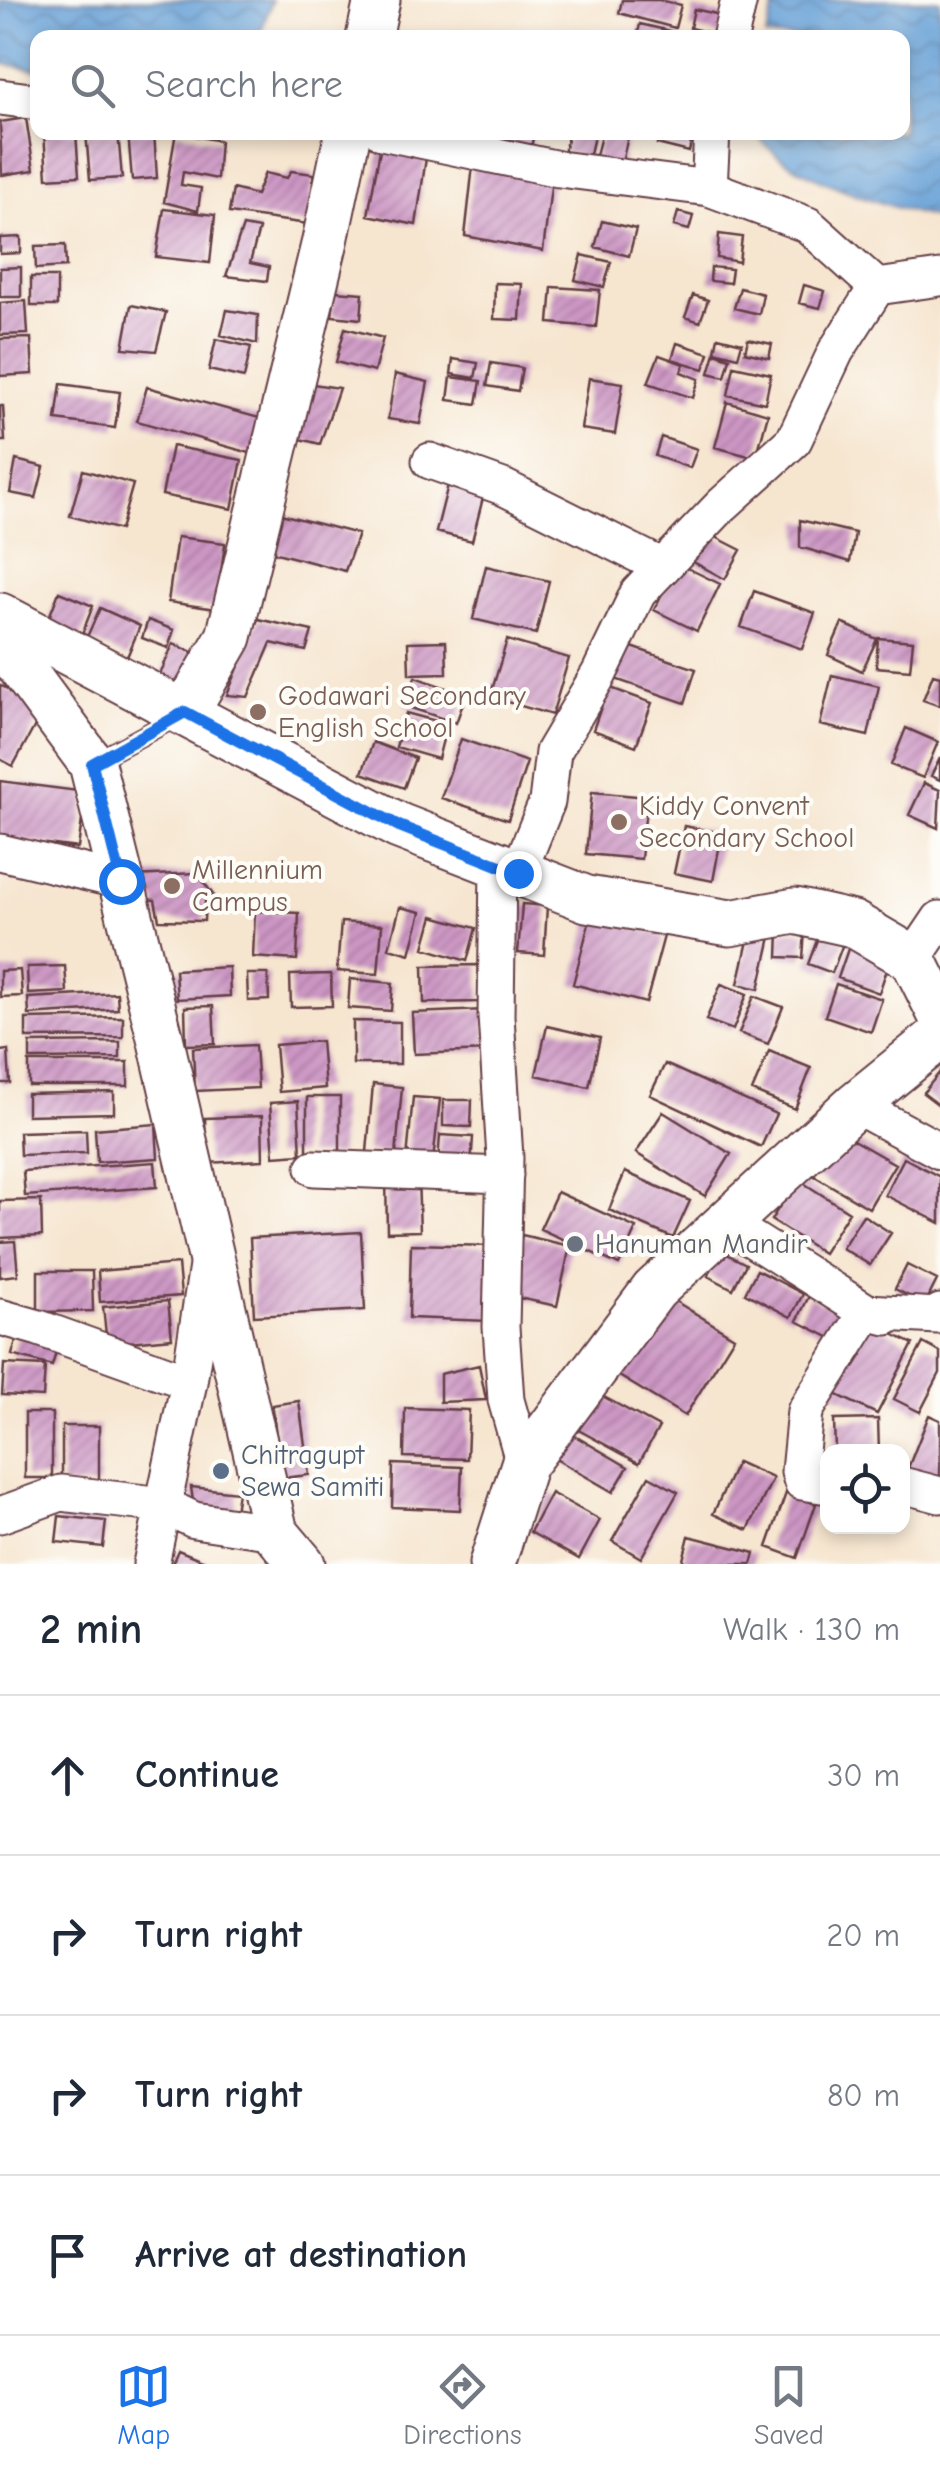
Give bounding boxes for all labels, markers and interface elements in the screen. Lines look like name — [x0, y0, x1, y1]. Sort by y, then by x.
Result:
search box — [30, 30, 910, 140]
icon: search — [65, 58, 120, 113]
text: Search here — [145, 63, 343, 107]
place label: Godawari Secondary English School — [278, 680, 526, 744]
marker: Godawari Secondary English School — [247, 701, 269, 723]
place label: Kiddy Convent Secondary School — [639, 790, 854, 854]
marker: Kiddy Convent Secondary School — [608, 811, 630, 833]
route end — [496, 851, 542, 897]
place label: Millennium Campus — [192, 854, 323, 918]
route start — [99, 859, 145, 905]
marker: Millennium Campus — [161, 875, 183, 897]
place label: Hanuman Mandir — [595, 1228, 808, 1260]
marker: Hanuman Mandir — [564, 1233, 586, 1255]
place label: Chitragupt Sewa Samiti — [241, 1439, 384, 1503]
map controls — [820, 1444, 910, 1534]
button: locate — [820, 1444, 910, 1534]
marker: Chitragupt Sewa Samiti — [210, 1460, 232, 1482]
text: 2 min — [40, 1605, 142, 1654]
text: Walk · 130 m — [723, 1611, 900, 1648]
icon: ahead — [40, 1748, 95, 1803]
text: Continue — [135, 1753, 279, 1797]
text: 30 m — [827, 1757, 900, 1794]
icon: right — [40, 1908, 95, 1963]
text: Turn right — [135, 1913, 302, 1957]
text: 20 m — [827, 1917, 900, 1954]
icon: right — [40, 2068, 95, 2123]
text: Turn right — [135, 2073, 302, 2117]
text: 80 m — [827, 2077, 900, 2114]
icon: arrive — [40, 2228, 95, 2283]
text: Arrive at destination — [135, 2233, 467, 2277]
tab: Map — [116, 2359, 171, 2451]
tab: Directions — [403, 2359, 522, 2451]
tab: Saved — [754, 2359, 824, 2451]

